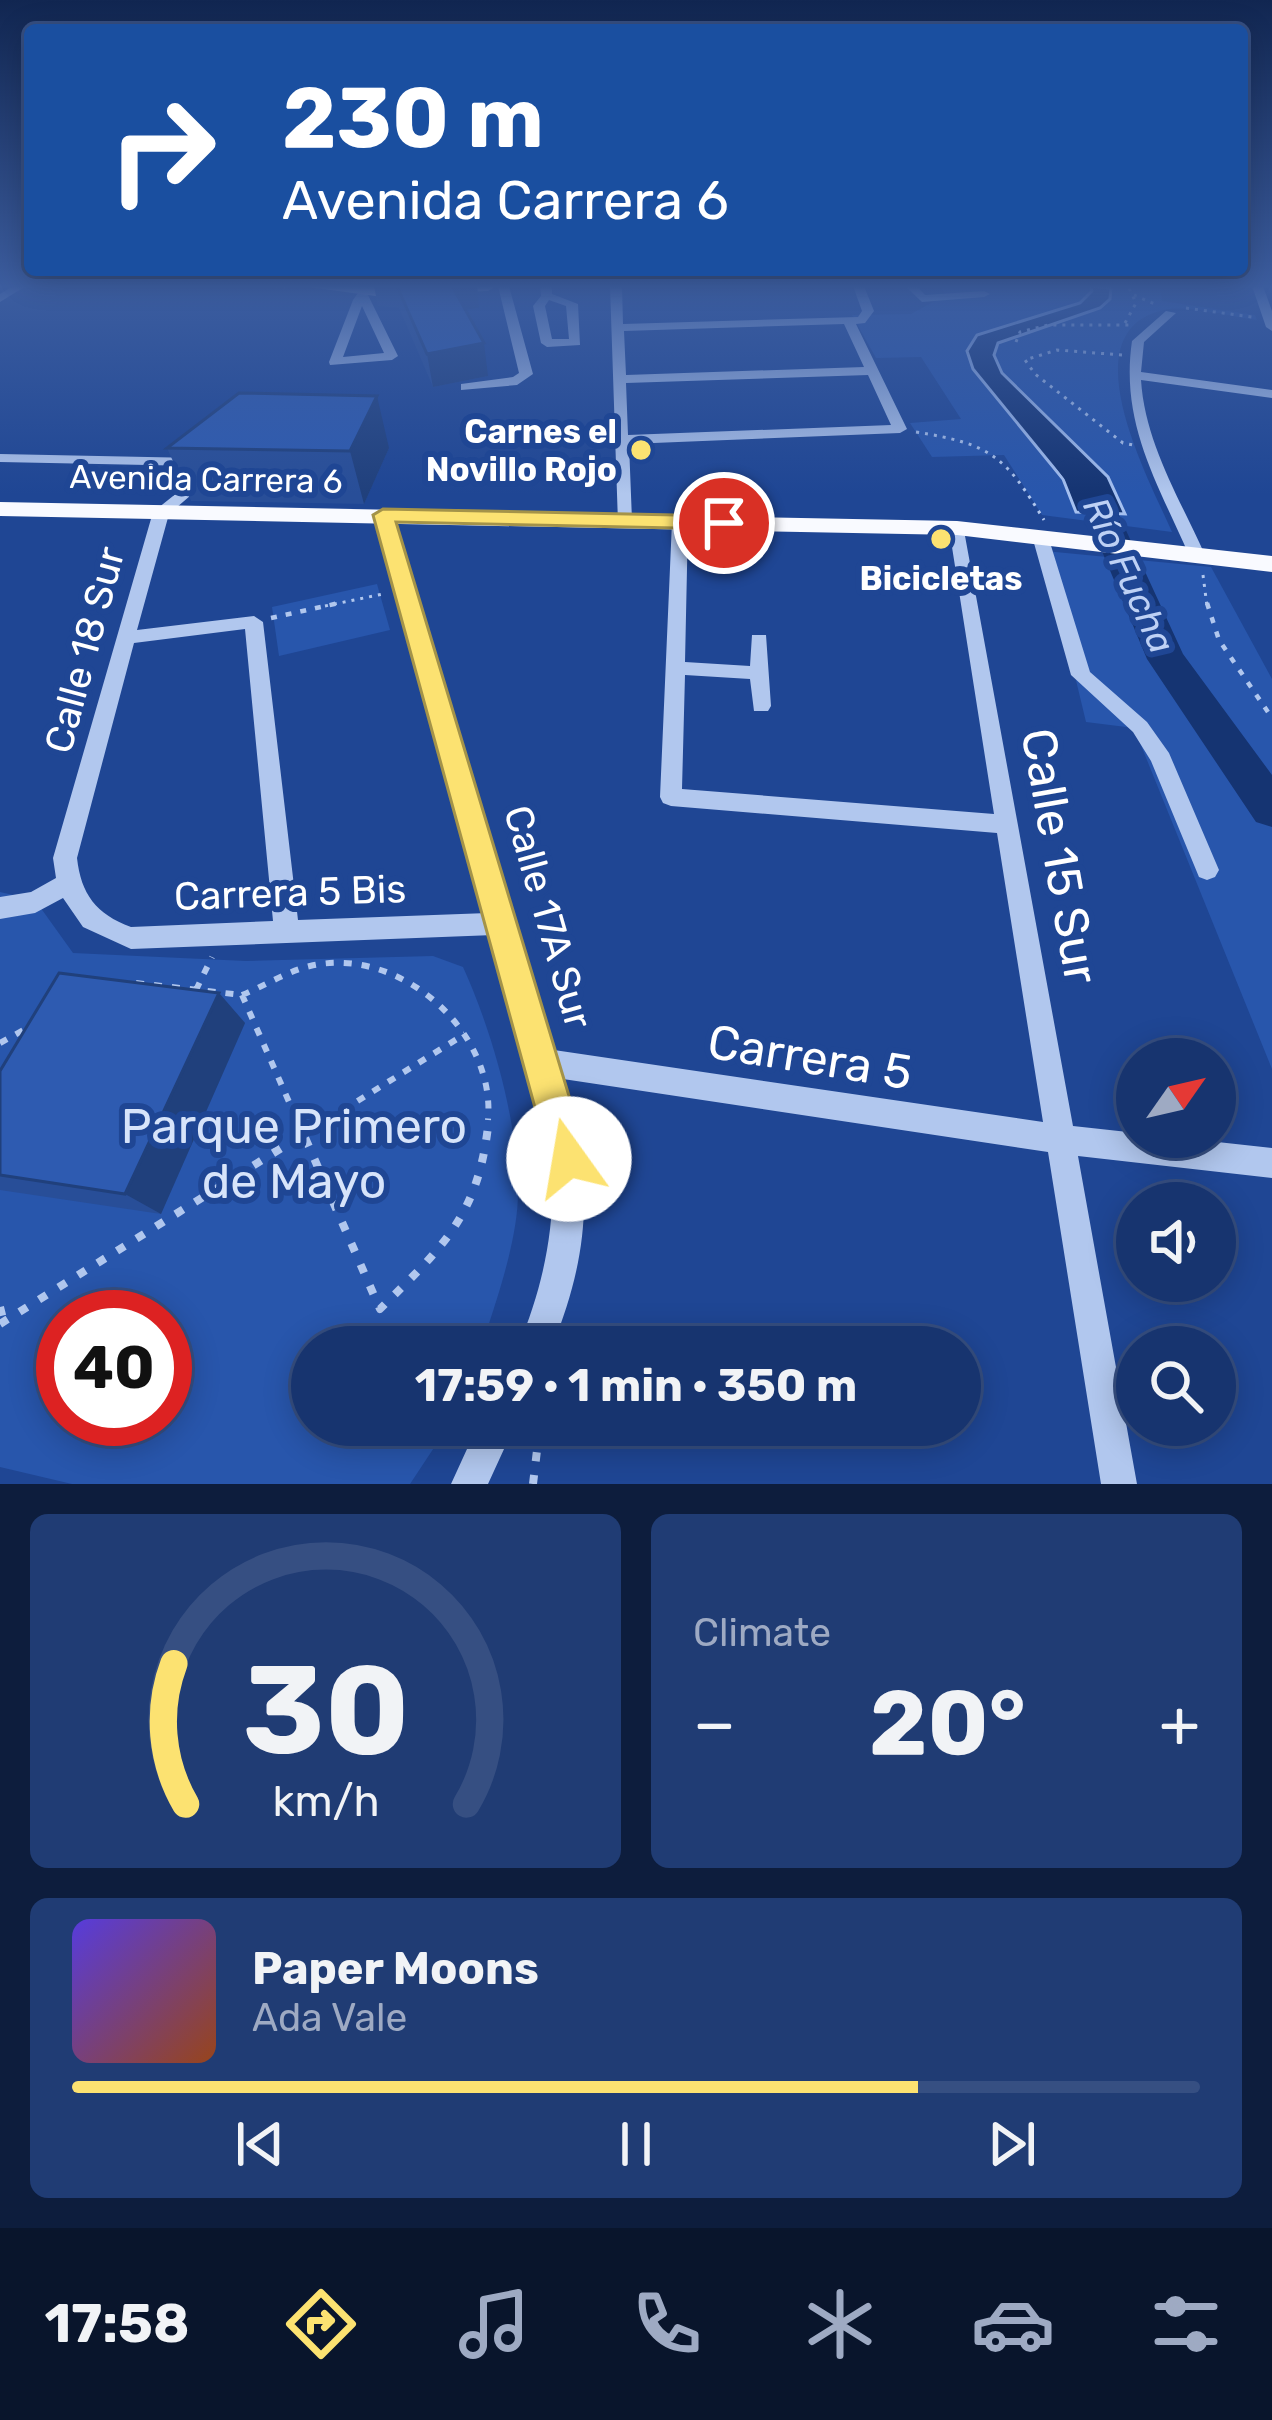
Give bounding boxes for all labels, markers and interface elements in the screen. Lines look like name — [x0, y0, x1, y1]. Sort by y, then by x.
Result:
text: 230 m — [282, 68, 544, 168]
icon: right — [84, 72, 240, 228]
text: Avenida Carrera 6 — [282, 169, 729, 233]
place label: Carnes el Novillo Rojo — [426, 412, 617, 489]
marker: Carnes el Novillo Rojo — [628, 437, 654, 463]
street label: Avenida Carrera 6 — [69, 457, 343, 501]
pin — [673, 472, 775, 574]
icon: arrive — [691, 490, 757, 556]
water label: Río Fucha — [1074, 490, 1184, 660]
marker: Bicicletas — [928, 526, 954, 552]
street label: Calle 18 Sur — [35, 542, 135, 758]
place label: Bicicletas — [859, 559, 1023, 598]
street label: Calle 15 Sur — [1010, 724, 1110, 988]
street label: Calle 17A Sur — [494, 800, 602, 1034]
street label: Carrera 5 Bis — [173, 866, 407, 920]
street label: Carrera 5 — [704, 1013, 916, 1101]
north arrow — [1116, 1038, 1236, 1158]
map controls — [1116, 1038, 1236, 1446]
position arrow — [506, 1096, 632, 1222]
park label: Parque Primero de Mayo — [121, 1098, 467, 1210]
button: sound — [1116, 1182, 1236, 1302]
speed limit sign: 40 — [36, 1290, 192, 1446]
button: search — [1116, 1326, 1236, 1446]
text: 17:59 · 1 min · 350 m — [415, 1359, 857, 1412]
text: Climate — [693, 1610, 831, 1656]
text: 30 — [242, 1636, 409, 1784]
text: 20° — [869, 1670, 1026, 1777]
text: − — [693, 1684, 736, 1763]
text: + — [1159, 1684, 1200, 1763]
text: km/h — [272, 1776, 379, 1827]
text: Paper Moons — [252, 1942, 539, 1995]
text: Ada Vale — [252, 1995, 407, 2041]
icon: previous — [227, 2111, 293, 2177]
icon: pause — [603, 2111, 669, 2177]
icon: next — [979, 2111, 1045, 2177]
icon: directions — [279, 2282, 363, 2366]
icon: music — [452, 2282, 536, 2366]
icon: phone — [625, 2282, 709, 2366]
icon: climate — [798, 2282, 882, 2366]
icon: car — [971, 2282, 1055, 2366]
icon: filters — [1144, 2282, 1228, 2366]
text: 17:58 — [45, 2292, 190, 2356]

